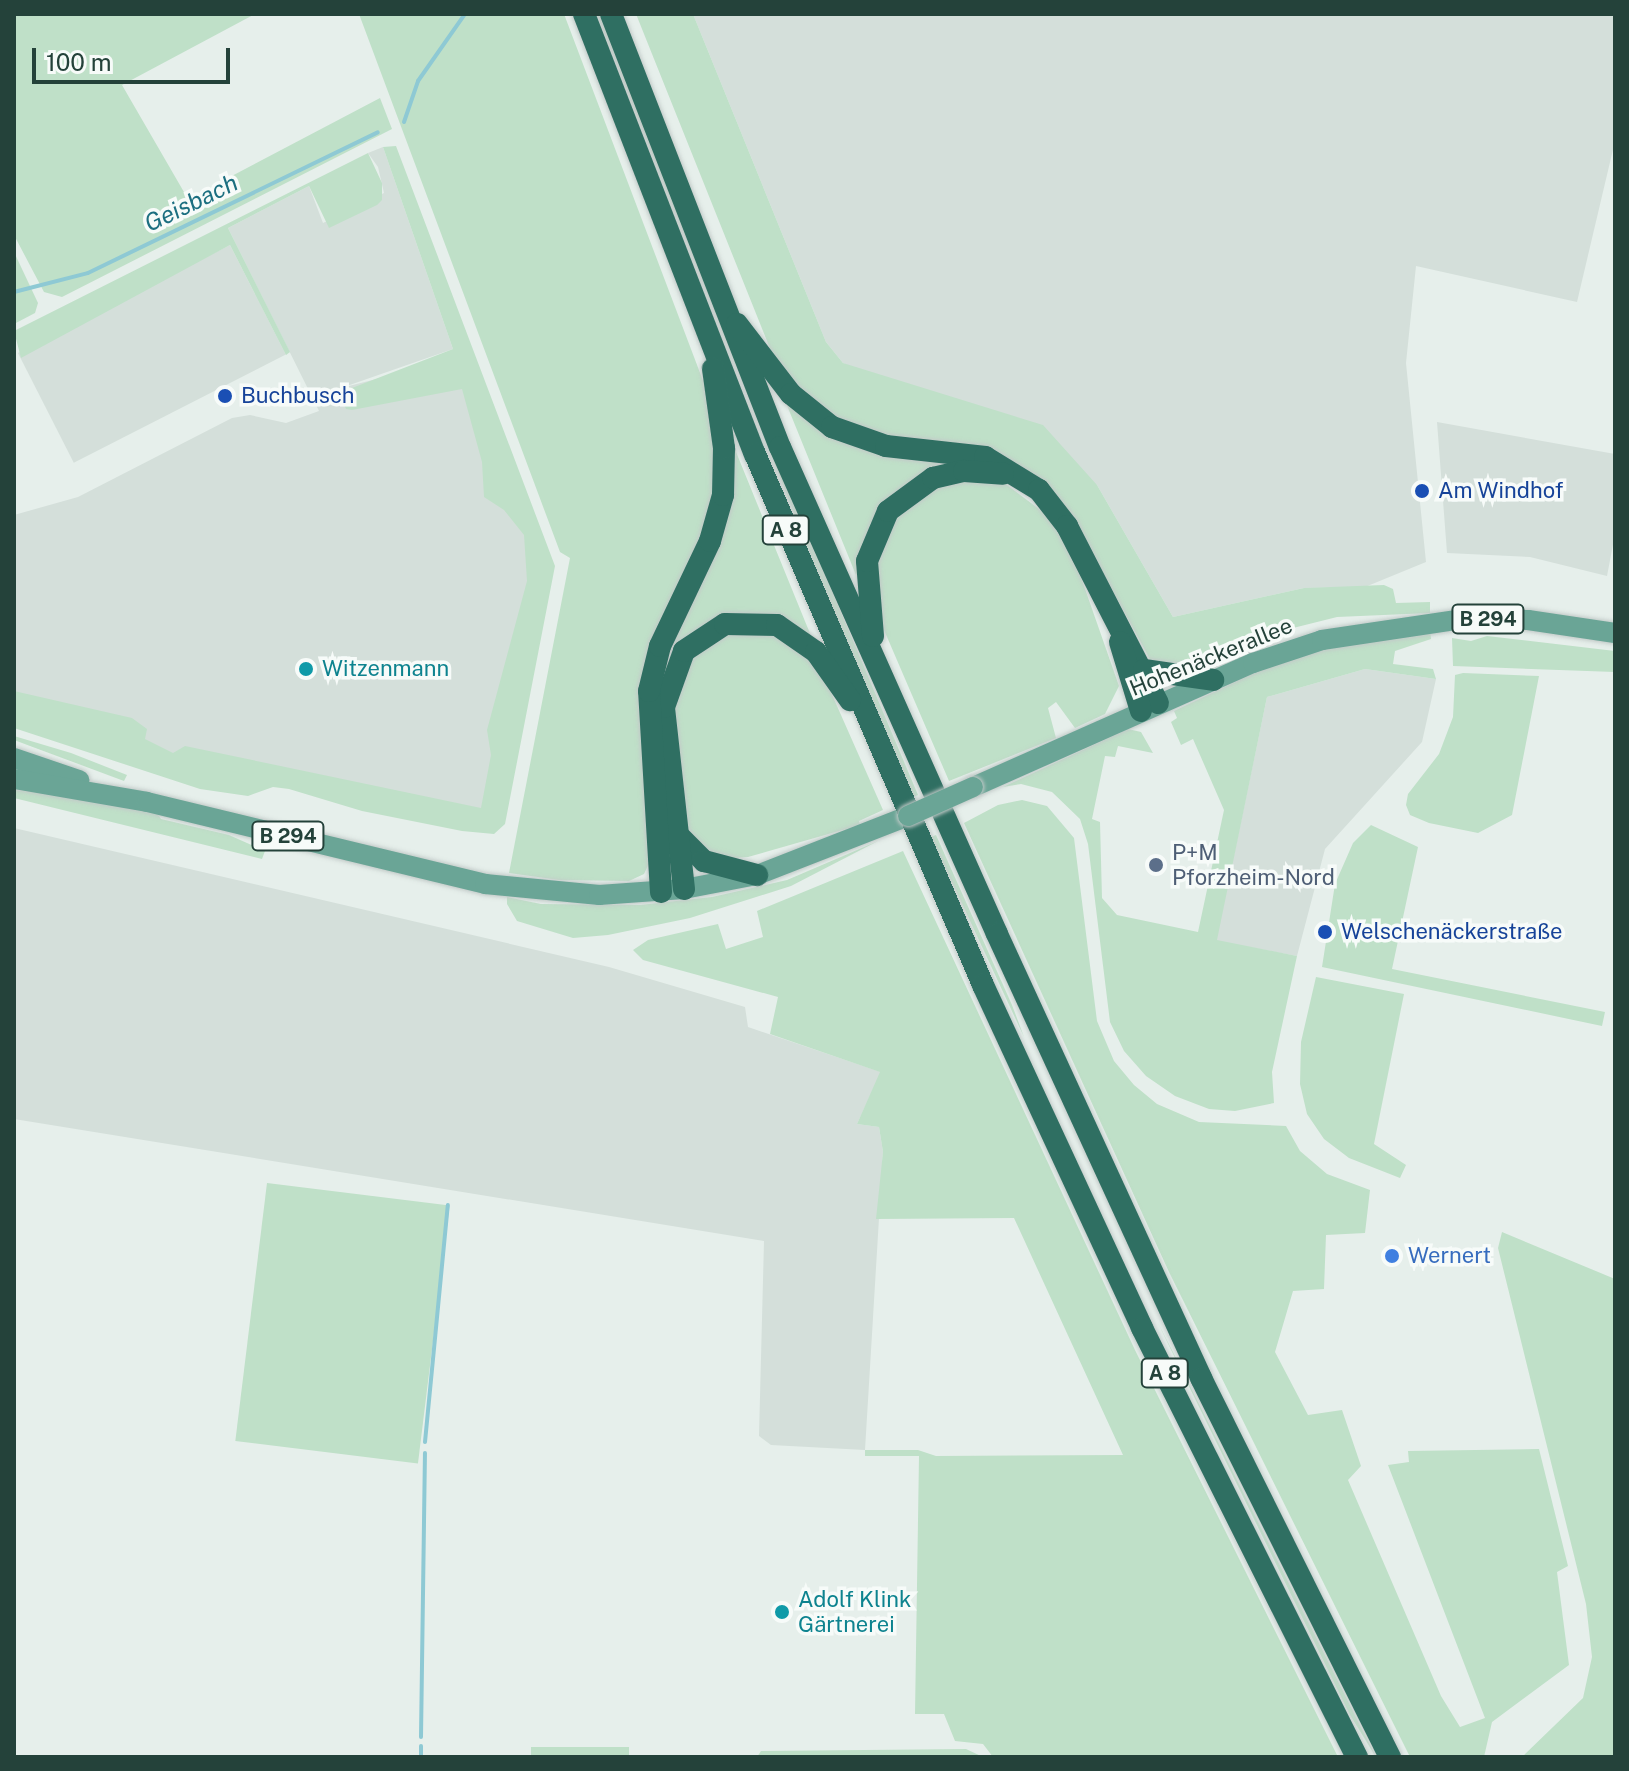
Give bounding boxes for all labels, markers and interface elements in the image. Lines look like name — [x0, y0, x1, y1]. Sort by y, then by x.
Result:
scale bar — [36, 32, 234, 82]
text: 100 m — [46, 48, 112, 76]
water label: Geisbach — [140, 168, 242, 238]
place label: Buchbusch — [241, 383, 355, 409]
marker: Buchbusch — [216, 387, 234, 405]
place label: Am Windhof — [1438, 478, 1564, 504]
marker: Am Windhof — [1413, 482, 1431, 500]
road number: A 8 — [760, 514, 812, 546]
road number: B 294 — [1450, 603, 1526, 635]
street label: Hohenäckerallee — [1126, 612, 1296, 702]
place label: Witzenmann — [322, 656, 449, 682]
marker: Witzenmann — [297, 660, 315, 678]
road number: B 294 — [250, 820, 326, 852]
place label: P+M Pforzheim-Nord — [1172, 839, 1335, 890]
marker: P+M Pforzheim-Nord — [1147, 856, 1165, 874]
place label: Welschenäckerstraße — [1341, 919, 1563, 945]
marker: Welschenäckerstraße — [1316, 923, 1334, 941]
place label: Wernert — [1408, 1243, 1491, 1269]
marker: Wernert — [1383, 1247, 1401, 1265]
road number: A 8 — [1139, 1357, 1191, 1389]
place label: Adolf Klink Gärtnerei — [798, 1586, 911, 1638]
marker: Adolf Klink Gärtnerei — [773, 1603, 791, 1621]

